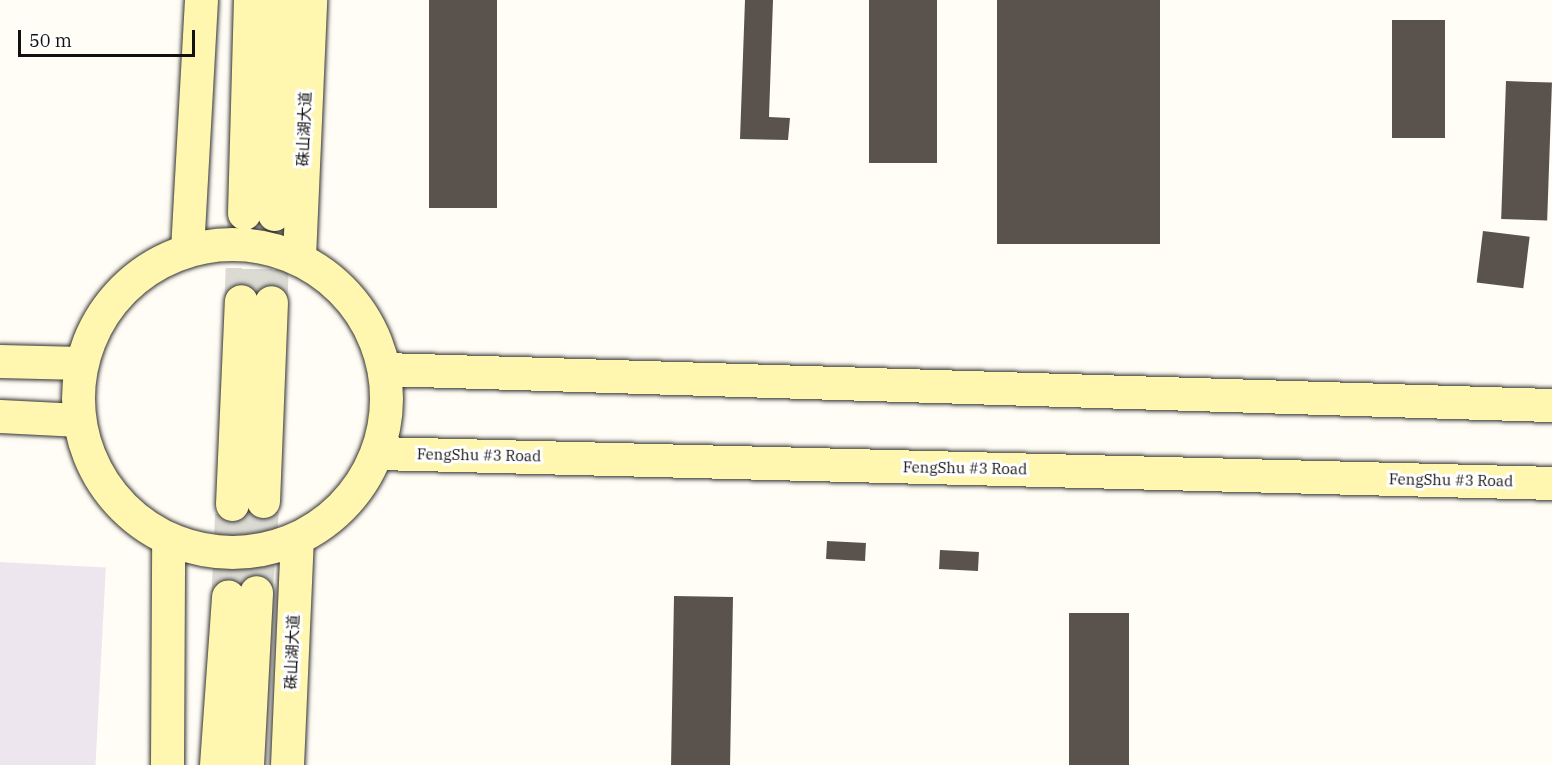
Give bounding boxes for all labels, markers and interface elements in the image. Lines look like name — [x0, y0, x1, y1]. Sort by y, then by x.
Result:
scale bar — [21, 18, 198, 56]
text: 50 m — [29, 29, 72, 52]
street label: 硃山湖大道 — [294, 91, 314, 167]
street label: FengShu #3 Road — [417, 445, 541, 465]
street label: FengShu #3 Road — [903, 458, 1027, 478]
street label: FengShu #3 Road — [1389, 470, 1513, 490]
street label: 硃山湖大道 — [282, 614, 302, 690]

